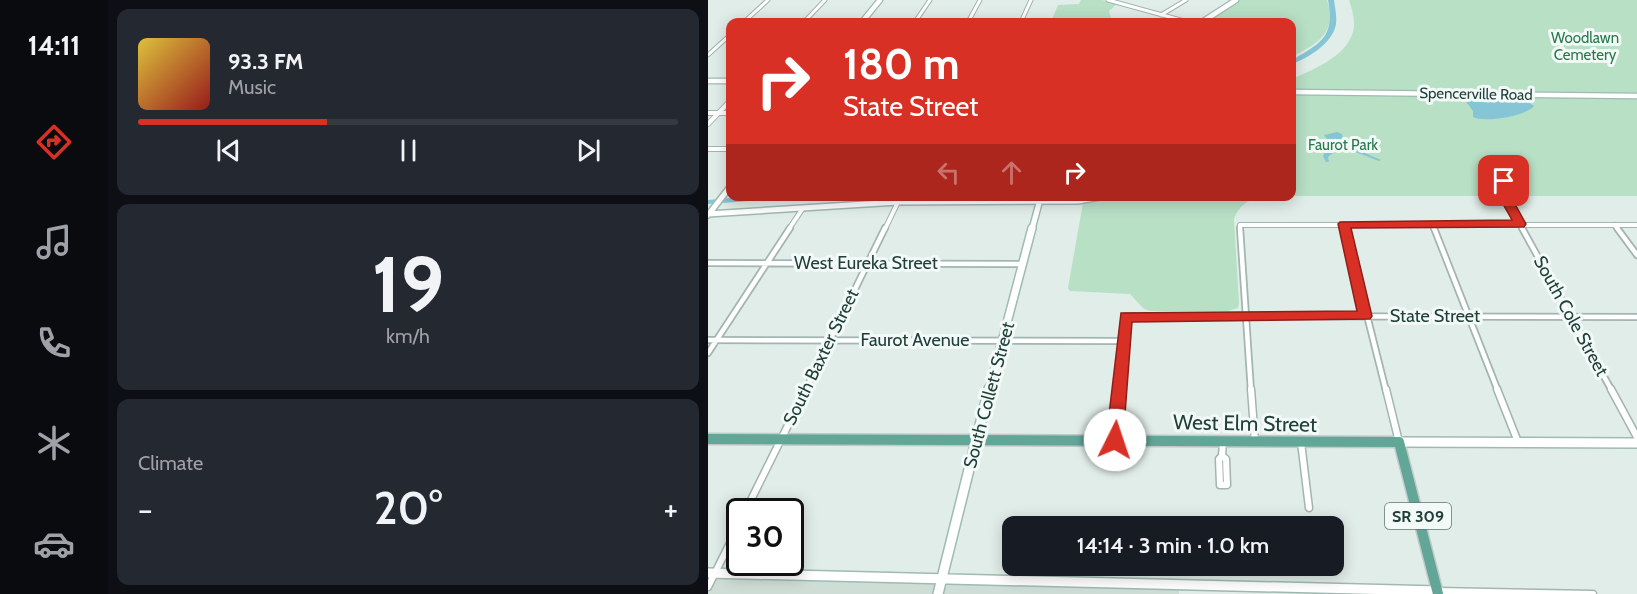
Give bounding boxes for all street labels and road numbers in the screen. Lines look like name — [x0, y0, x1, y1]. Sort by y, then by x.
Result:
street label: Spencerville Road — [1419, 84, 1533, 104]
street label: West Eureka Street — [794, 252, 938, 274]
street label: South Cole Street — [1529, 252, 1613, 380]
street label: South Baxter Street — [778, 285, 864, 429]
street label: State Street — [1390, 305, 1480, 327]
street label: South Collett Street — [959, 319, 1019, 471]
street label: Faurot Avenue — [861, 329, 969, 351]
street label: West Elm Street — [1173, 409, 1317, 437]
road number: SR 309 — [1385, 503, 1451, 529]

